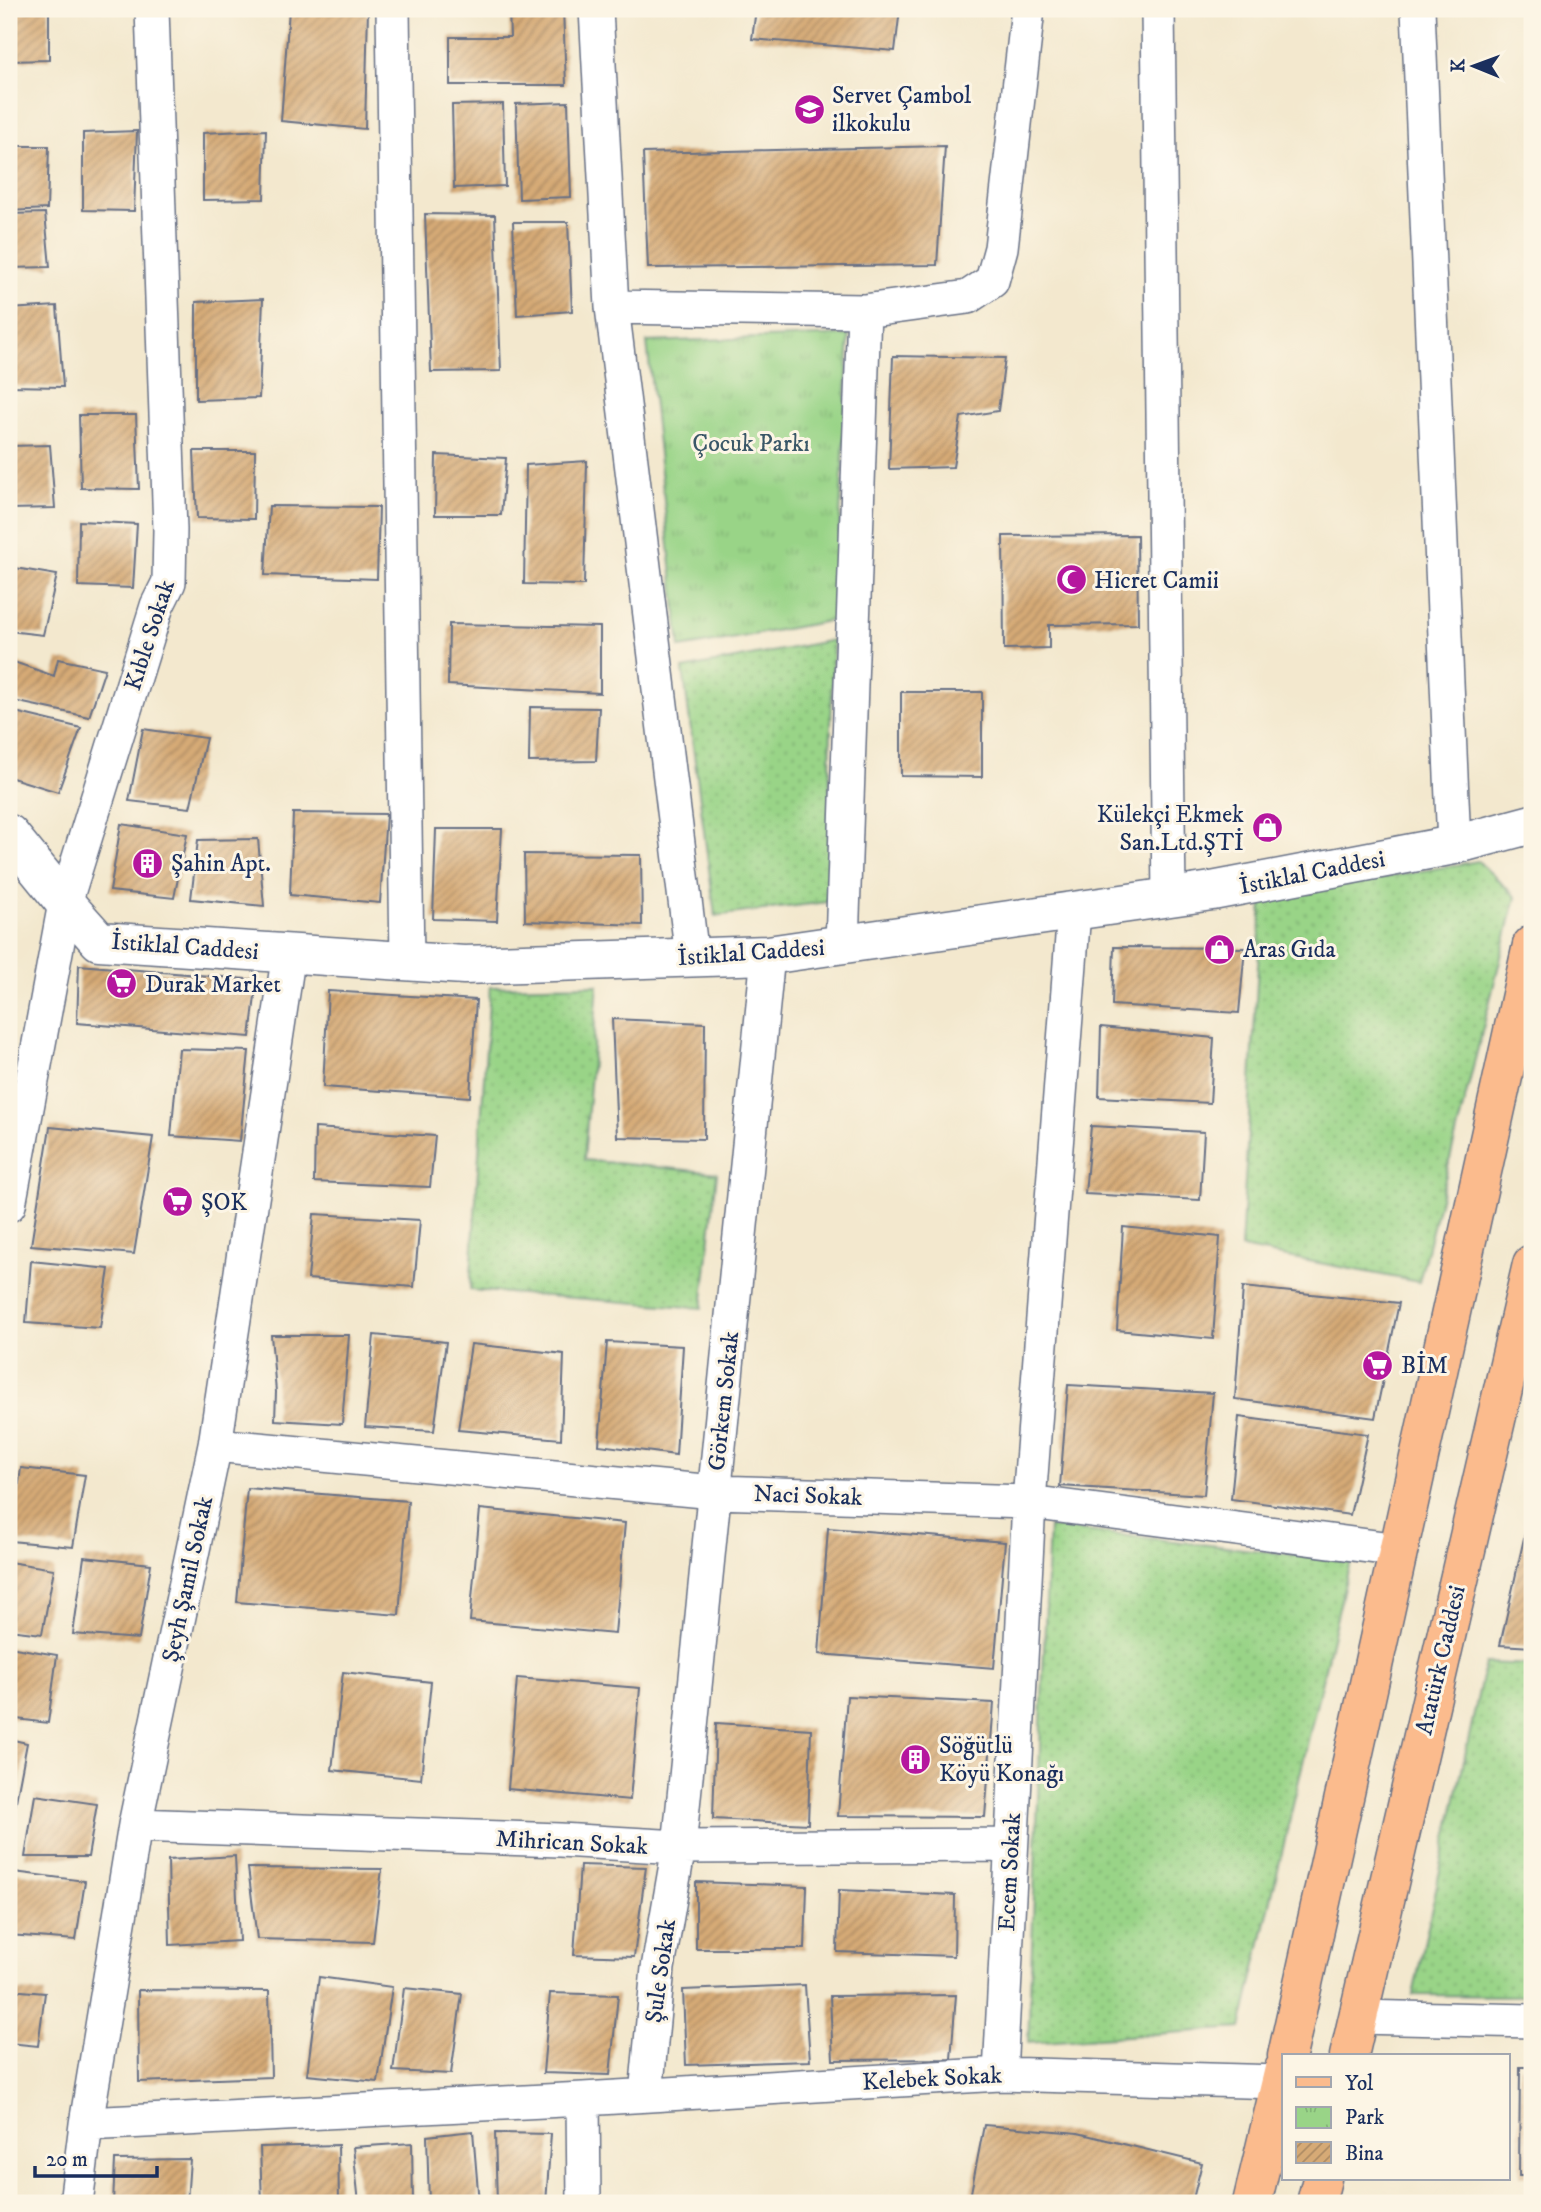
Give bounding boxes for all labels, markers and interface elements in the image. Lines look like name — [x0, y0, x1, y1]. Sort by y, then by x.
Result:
north arrow — [1440, 32, 1510, 102]
text: K — [1447, 58, 1470, 73]
place label: Servet Çambol ilkokulu — [832, 81, 972, 139]
school or university icon: Servet Çambol ilkokulu — [792, 92, 826, 126]
park label: Çocuk Parkı — [692, 429, 810, 459]
mosque icon: Hicret Camii — [1054, 563, 1088, 597]
place label: Hicret Camii — [1094, 566, 1219, 596]
street label: Kıble Sokak — [118, 576, 182, 694]
place label: Külekçi Ekmek San.Ltd.ŞTİ — [1097, 800, 1244, 858]
shop icon: Külekçi Ekmek San.Ltd.ŞTİ — [1250, 811, 1284, 845]
street label: İstiklal Caddesi — [1237, 843, 1388, 902]
building icon: Şahin Apt. — [131, 846, 165, 880]
place label: Şahin Apt. — [171, 849, 271, 879]
street label: İstiklal Caddesi — [110, 926, 260, 967]
street label: İstiklal Caddesi — [676, 932, 826, 973]
shop icon: Aras Gıda — [1203, 932, 1237, 966]
place label: Aras Gıda — [1243, 935, 1337, 965]
supermarket icon: Durak Market — [105, 967, 139, 1001]
place label: Durak Market — [145, 970, 281, 1000]
supermarket icon: ŞOK — [161, 1185, 195, 1219]
place label: ŞOK — [201, 1188, 247, 1218]
street label: Görkem Sokak — [702, 1330, 746, 1472]
supermarket icon: BİM — [1361, 1348, 1395, 1382]
place label: BİM — [1401, 1350, 1448, 1381]
street label: Naci Sokak — [753, 1479, 863, 1513]
street label: Şeyh Şamil Sokak — [156, 1493, 220, 1665]
street label: Atatürk Caddesi — [1409, 1583, 1473, 1738]
place label: Söğütlü Köyü Konağı — [939, 1731, 1064, 1789]
building icon: Söğütlü Köyü Konağı — [899, 1742, 933, 1776]
street label: Ecem Sokak — [992, 1812, 1028, 1932]
street label: Mihrican Sokak — [495, 1824, 649, 1862]
street label: Şule Sokak — [639, 1917, 683, 2025]
legend — [1282, 2054, 1510, 2180]
street label: Kelebek Sokak — [861, 2060, 1003, 2098]
text: Yol — [1345, 2071, 1374, 2097]
text: Park — [1345, 2105, 1385, 2131]
scale bar — [35, 2135, 158, 2179]
text: Bina — [1345, 2141, 1384, 2167]
text: 20 m — [46, 2147, 88, 2173]

